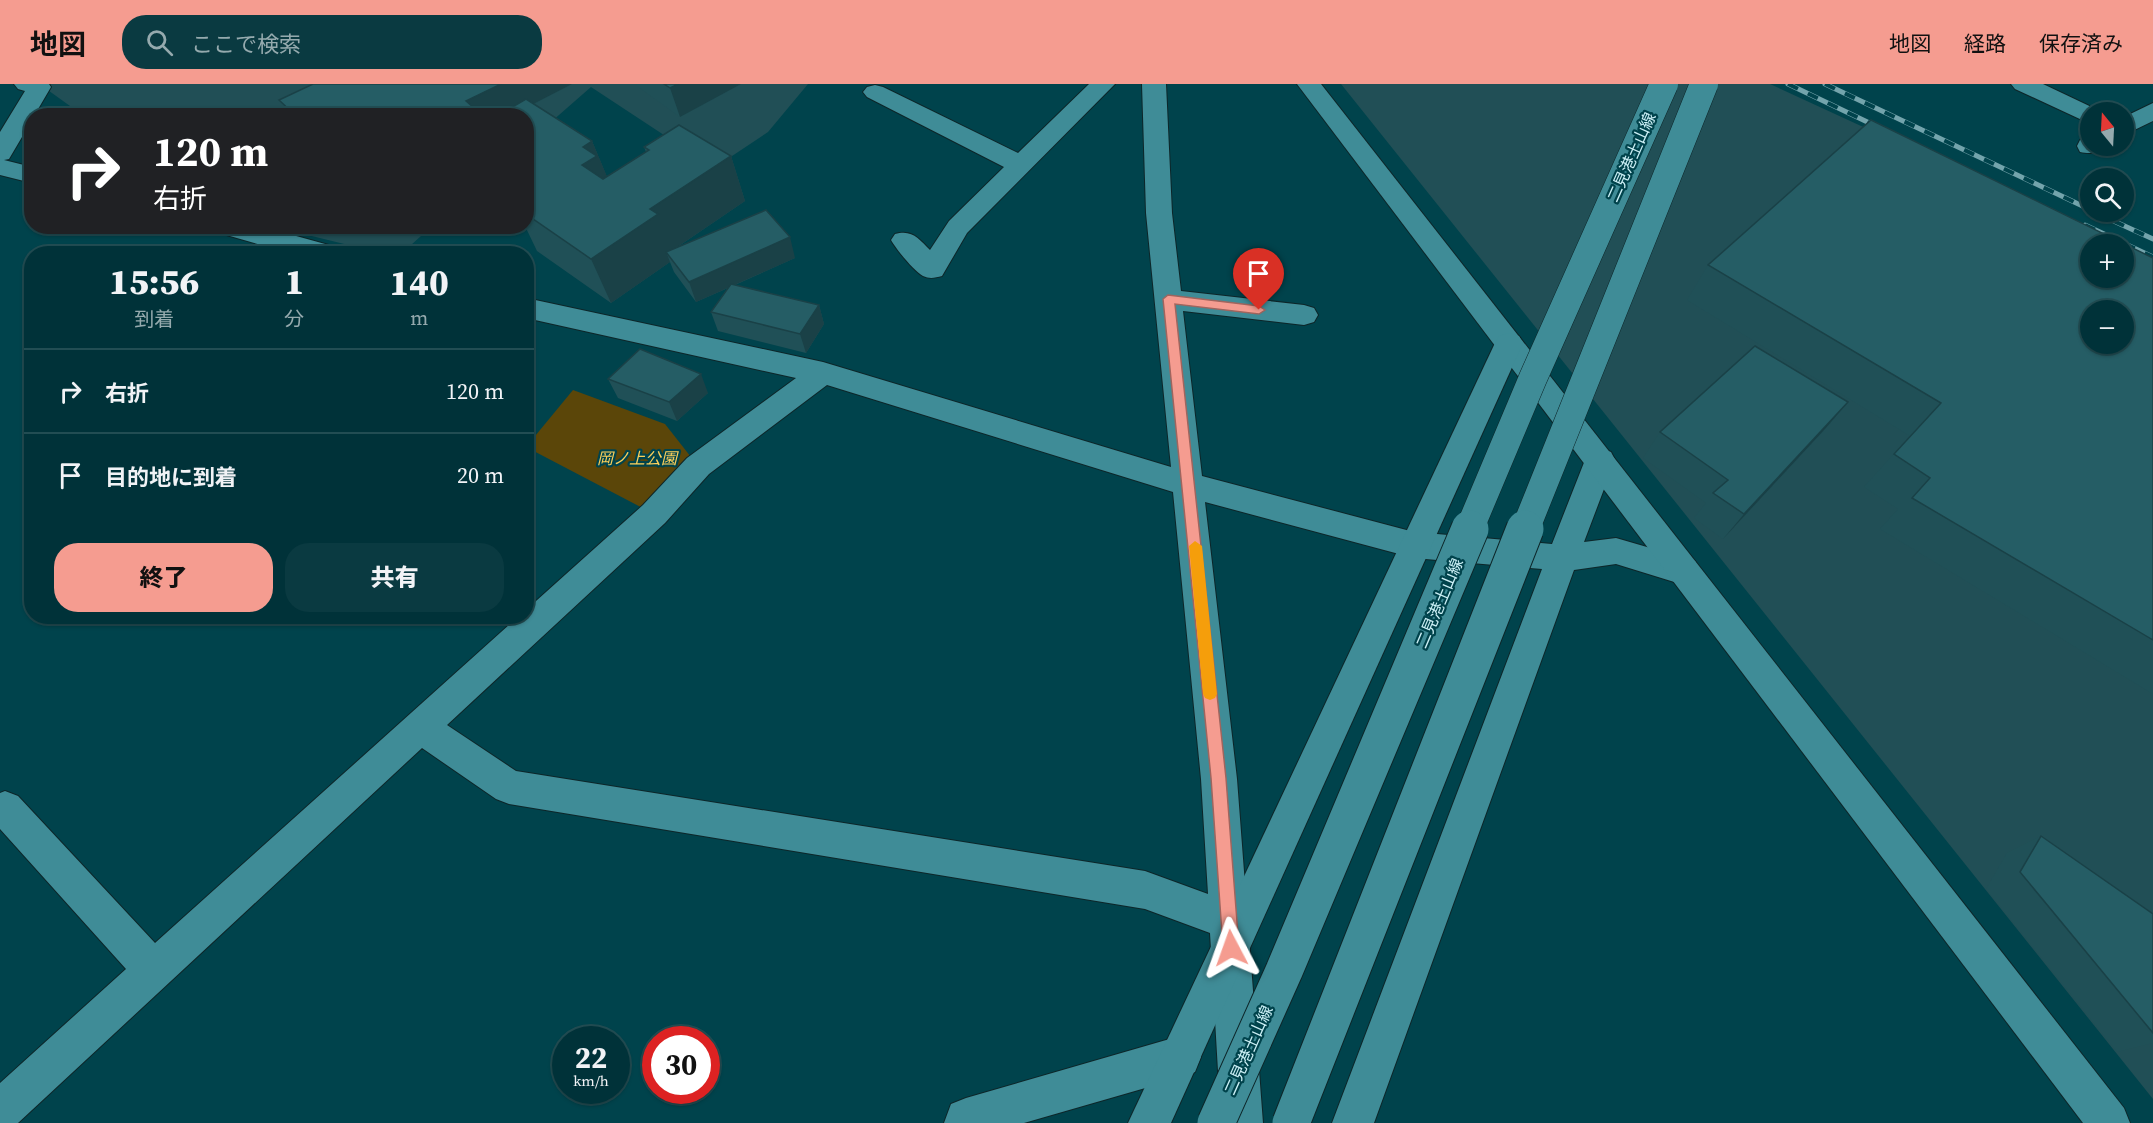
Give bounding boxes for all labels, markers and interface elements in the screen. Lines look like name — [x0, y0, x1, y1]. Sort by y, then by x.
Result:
search box — [122, 15, 542, 69]
text: 地図 — [30, 25, 86, 63]
icon: search — [143, 26, 176, 59]
text: ここで検索 — [191, 29, 301, 59]
text: 地図 — [1889, 29, 1931, 58]
text: 経路 — [1964, 29, 2006, 58]
text: 保存済み — [2039, 29, 2123, 58]
north arrow — [2080, 102, 2134, 156]
map controls — [2080, 102, 2134, 354]
street label: 二見港土山線 — [1601, 109, 1661, 205]
text: 120 m — [153, 122, 268, 180]
icon: right — [54, 132, 132, 210]
button: search — [2080, 168, 2134, 222]
text: 右折 — [153, 180, 207, 217]
button: + — [2080, 234, 2134, 288]
pin — [1233, 248, 1284, 310]
text: 15:56 — [109, 257, 199, 306]
text: 1 — [284, 257, 304, 306]
icon: arrive — [1242, 257, 1275, 290]
text: 140 — [389, 258, 449, 307]
button: − — [2080, 300, 2134, 354]
text: m — [410, 304, 428, 332]
text: 到着 — [134, 305, 174, 333]
text: 分 — [284, 305, 304, 333]
icon: right — [54, 375, 87, 408]
text: 120 m — [446, 376, 504, 406]
text: 右折 — [105, 378, 149, 408]
park label: 岡ノ上公園 — [597, 447, 679, 469]
icon: arrive — [54, 459, 87, 492]
text: 20 m — [457, 460, 504, 490]
text: 目的地に到着 — [105, 462, 237, 492]
button: 終了 — [54, 543, 273, 612]
button: 共有 — [285, 543, 504, 612]
street label: 二見港土山線 — [1410, 555, 1468, 651]
position arrow — [1199, 916, 1263, 980]
street label: 二見港土山線 — [1218, 1002, 1278, 1098]
speed limit sign: 30 — [642, 1026, 720, 1104]
text: 22 — [575, 1037, 607, 1078]
text: km/h — [573, 1070, 609, 1091]

